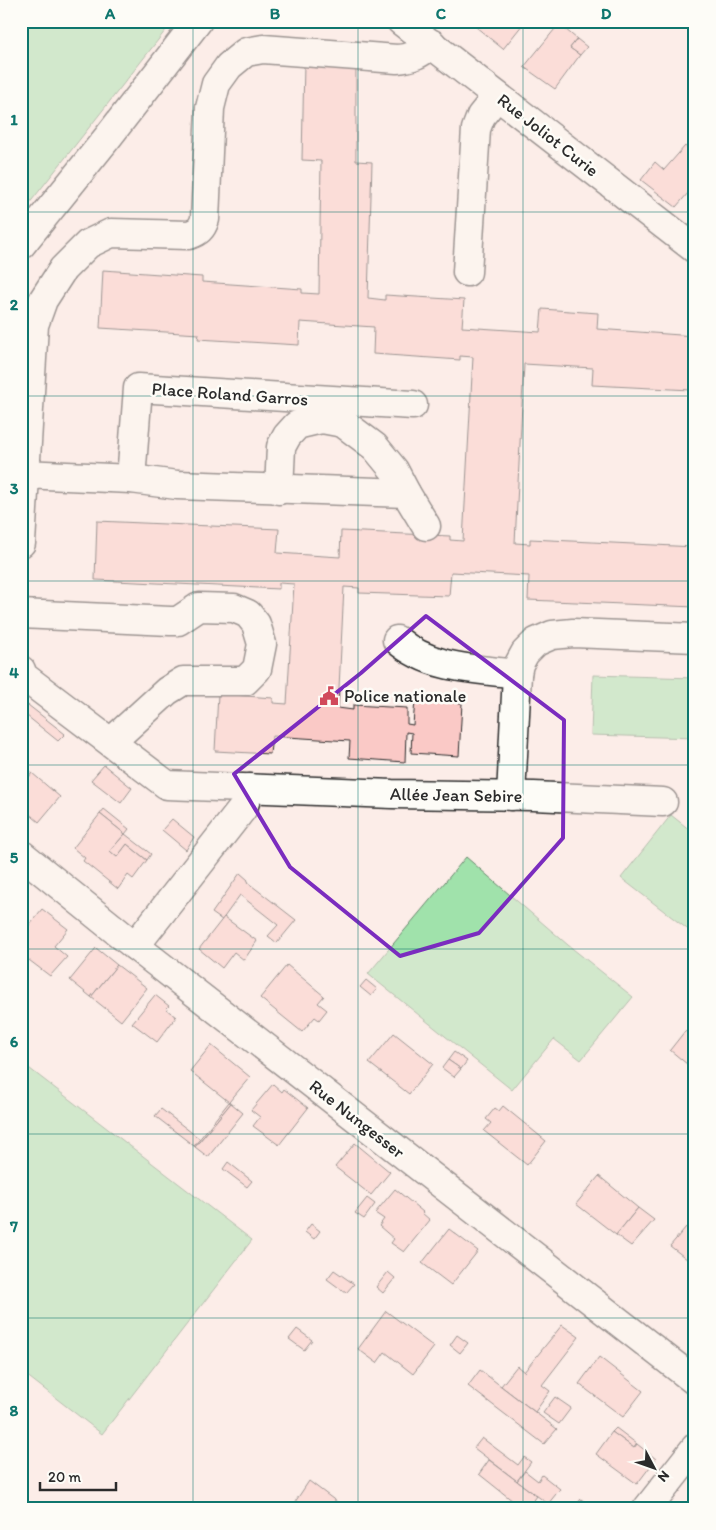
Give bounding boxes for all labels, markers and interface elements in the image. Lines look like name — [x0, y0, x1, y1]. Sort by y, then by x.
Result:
text: A — [104, 4, 116, 23]
text: B — [270, 4, 281, 23]
text: C — [436, 4, 447, 23]
text: D — [601, 4, 612, 23]
street label: Rue Joliot Curie — [493, 89, 603, 181]
text: 1 — [10, 110, 18, 129]
text: 2 — [10, 295, 19, 314]
street label: Place Roland Garros — [151, 378, 309, 410]
text: 3 — [10, 479, 19, 498]
text: 4 — [9, 663, 19, 682]
public building icon: Police nationale — [318, 685, 340, 707]
place label: Police nationale — [344, 685, 466, 707]
street label: Allée Jean Sebire — [390, 783, 522, 807]
text: 5 — [10, 848, 19, 867]
text: 6 — [10, 1032, 19, 1051]
street label: Rue Nungesser — [305, 1075, 409, 1163]
text: 7 — [9, 1217, 18, 1236]
text: 8 — [10, 1401, 19, 1420]
north arrow — [628, 1442, 678, 1492]
scale bar — [40, 1460, 116, 1492]
text: N — [654, 1467, 673, 1485]
text: 20 m — [48, 1468, 82, 1486]

